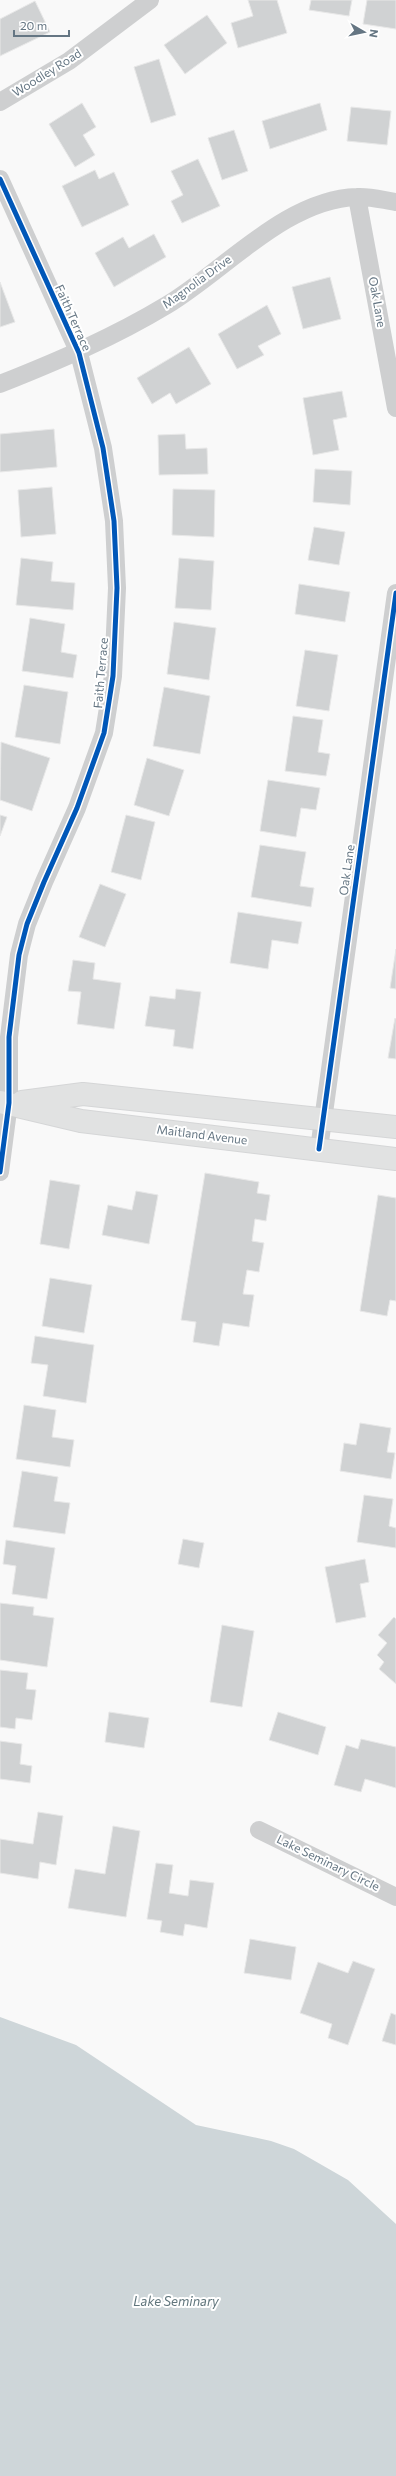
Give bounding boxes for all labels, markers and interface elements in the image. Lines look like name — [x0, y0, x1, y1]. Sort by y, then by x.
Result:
scale bar — [14, 12, 69, 38]
north arrow — [344, 12, 384, 52]
text: 20 m — [20, 18, 47, 32]
text: N — [367, 29, 381, 39]
street label: Woodley Road — [10, 45, 83, 99]
street label: Magnolia Drive — [159, 251, 234, 311]
street label: Oak Lane — [367, 275, 389, 328]
street label: Faith Terrace — [53, 282, 95, 353]
street label: Faith Terrace — [90, 637, 110, 709]
street label: Oak Lane — [336, 844, 357, 896]
street label: Maitland Avenue — [156, 1122, 248, 1147]
street label: Lake Seminary Circle — [275, 1831, 382, 1893]
water label: Lake Seminary — [133, 2293, 220, 2309]

